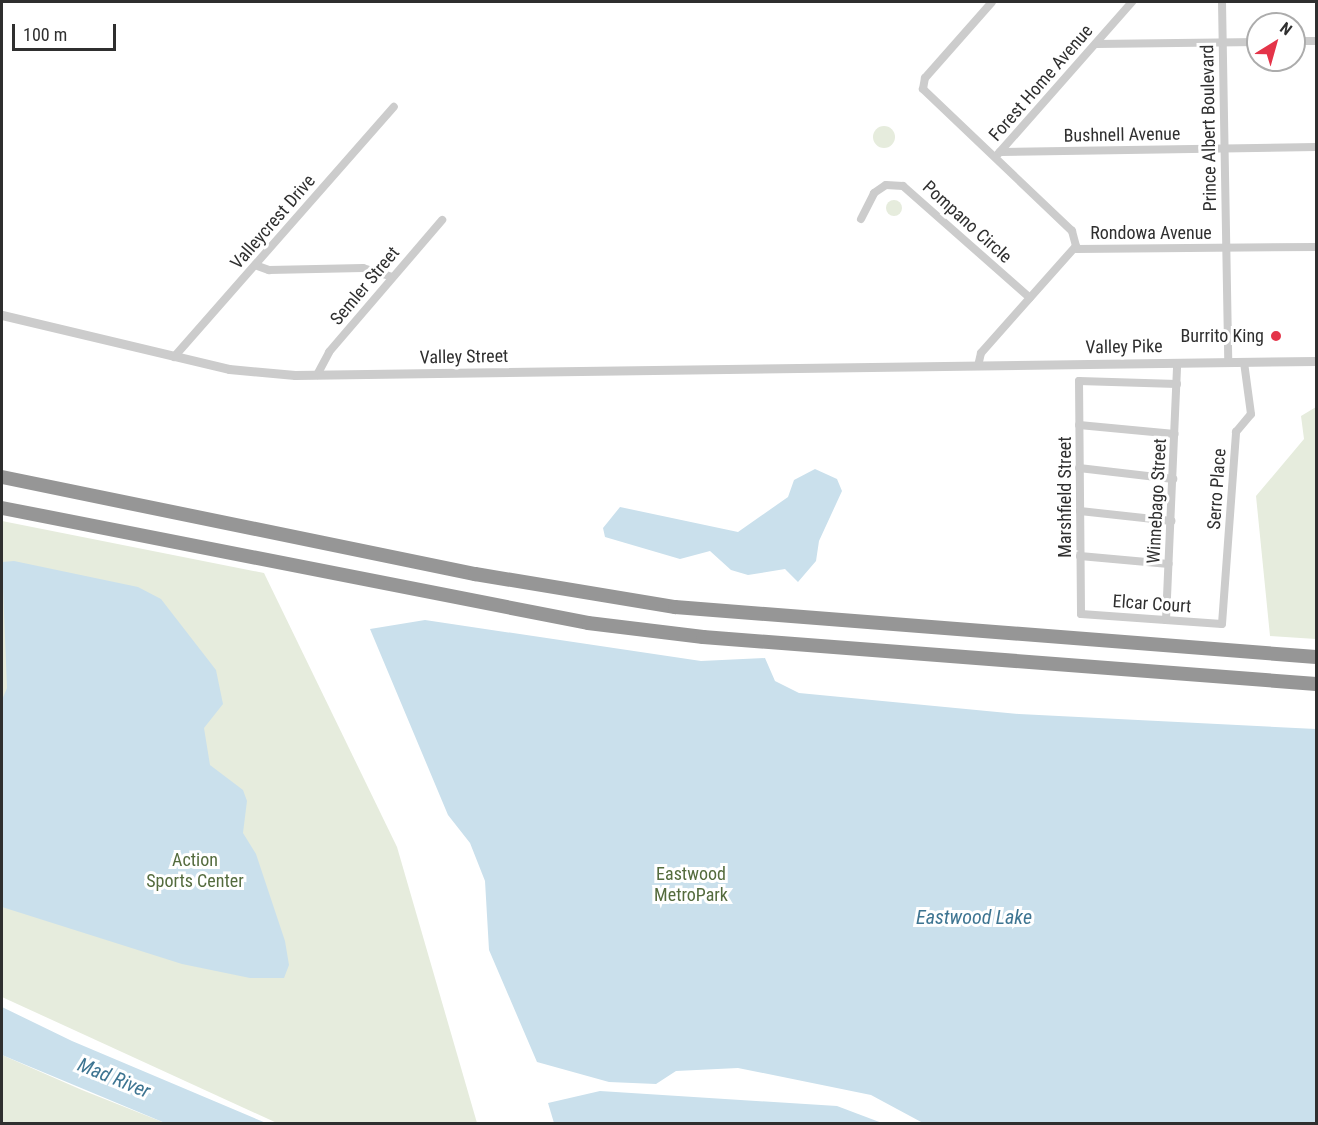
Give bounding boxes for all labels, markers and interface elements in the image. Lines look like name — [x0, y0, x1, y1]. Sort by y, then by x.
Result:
scale bar — [15, 12, 118, 50]
north arrow — [1246, 12, 1306, 72]
text: N — [1276, 18, 1296, 39]
street label: Forest Home Avenue — [985, 20, 1097, 146]
text: 100 m — [23, 24, 67, 45]
street label: Prince Albert Boulevard — [1197, 44, 1221, 212]
street label: Bushnell Avenue — [1063, 123, 1181, 147]
street label: Valleycrest Drive — [226, 170, 320, 274]
street label: Pompano Circle — [918, 176, 1016, 268]
street label: Rondowa Avenue — [1090, 222, 1212, 244]
street label: Semler Street — [326, 242, 404, 330]
place label: Burrito King — [1181, 325, 1264, 347]
marker: Burrito King — [1269, 329, 1283, 343]
street label: Valley Pike — [1085, 336, 1163, 358]
street label: Valley Street — [419, 345, 509, 369]
street label: Marshfield Street — [1054, 436, 1076, 558]
street label: Winnebago Street — [1143, 438, 1171, 564]
street label: Serro Place — [1203, 448, 1231, 530]
street label: Elcar Court — [1112, 590, 1192, 618]
park label: Action Sports Center — [146, 850, 244, 892]
park label: Eastwood MetroPark — [654, 864, 728, 906]
water label: Eastwood Lake — [916, 905, 1032, 929]
water label: Mad River — [74, 1053, 154, 1103]

